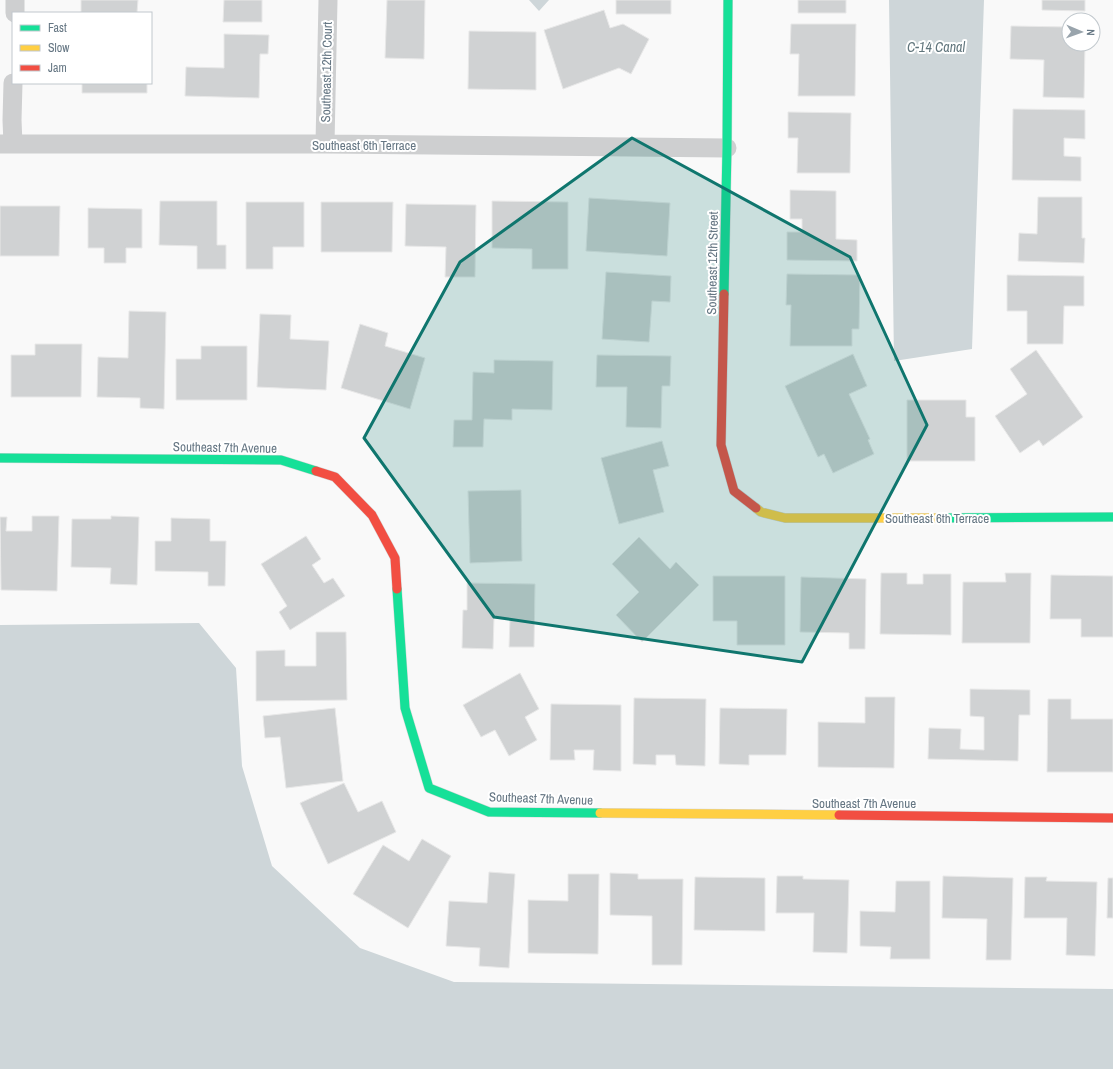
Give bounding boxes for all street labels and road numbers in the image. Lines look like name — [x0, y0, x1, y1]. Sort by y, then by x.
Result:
street label: Southeast 12th Court — [317, 21, 336, 123]
street label: Southeast 6th Terrace — [312, 137, 416, 154]
street label: Southeast 12th Street — [703, 211, 722, 315]
street label: Southeast 7th Avenue — [173, 438, 277, 457]
street label: Southeast 6th Terrace — [885, 510, 989, 527]
street label: Southeast 7th Avenue — [489, 788, 593, 809]
street label: Southeast 7th Avenue — [812, 795, 916, 812]

